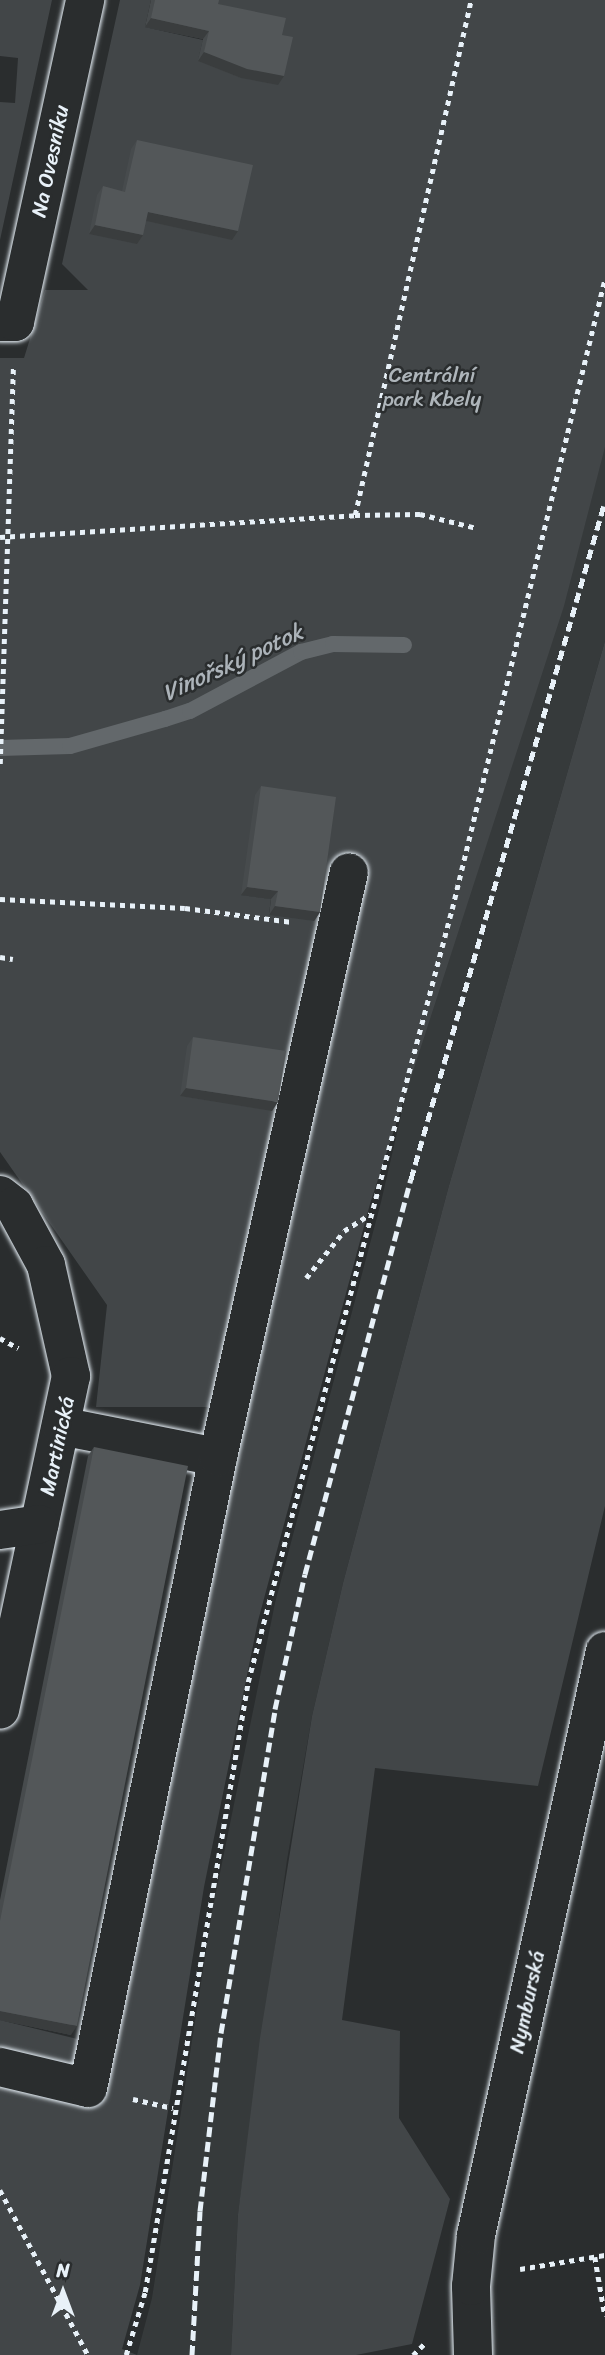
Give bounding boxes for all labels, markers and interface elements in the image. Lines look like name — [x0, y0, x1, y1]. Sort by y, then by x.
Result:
street label: Na Ovesníku — [26, 103, 74, 219]
park label: Centrální park Kbely — [383, 362, 481, 412]
water label: Vinořský potok — [158, 618, 308, 708]
street label: Martinická — [34, 1394, 80, 1498]
street label: Nymburská — [504, 1949, 550, 2055]
text: N — [56, 2254, 70, 2287]
north arrow — [28, 2257, 98, 2327]

